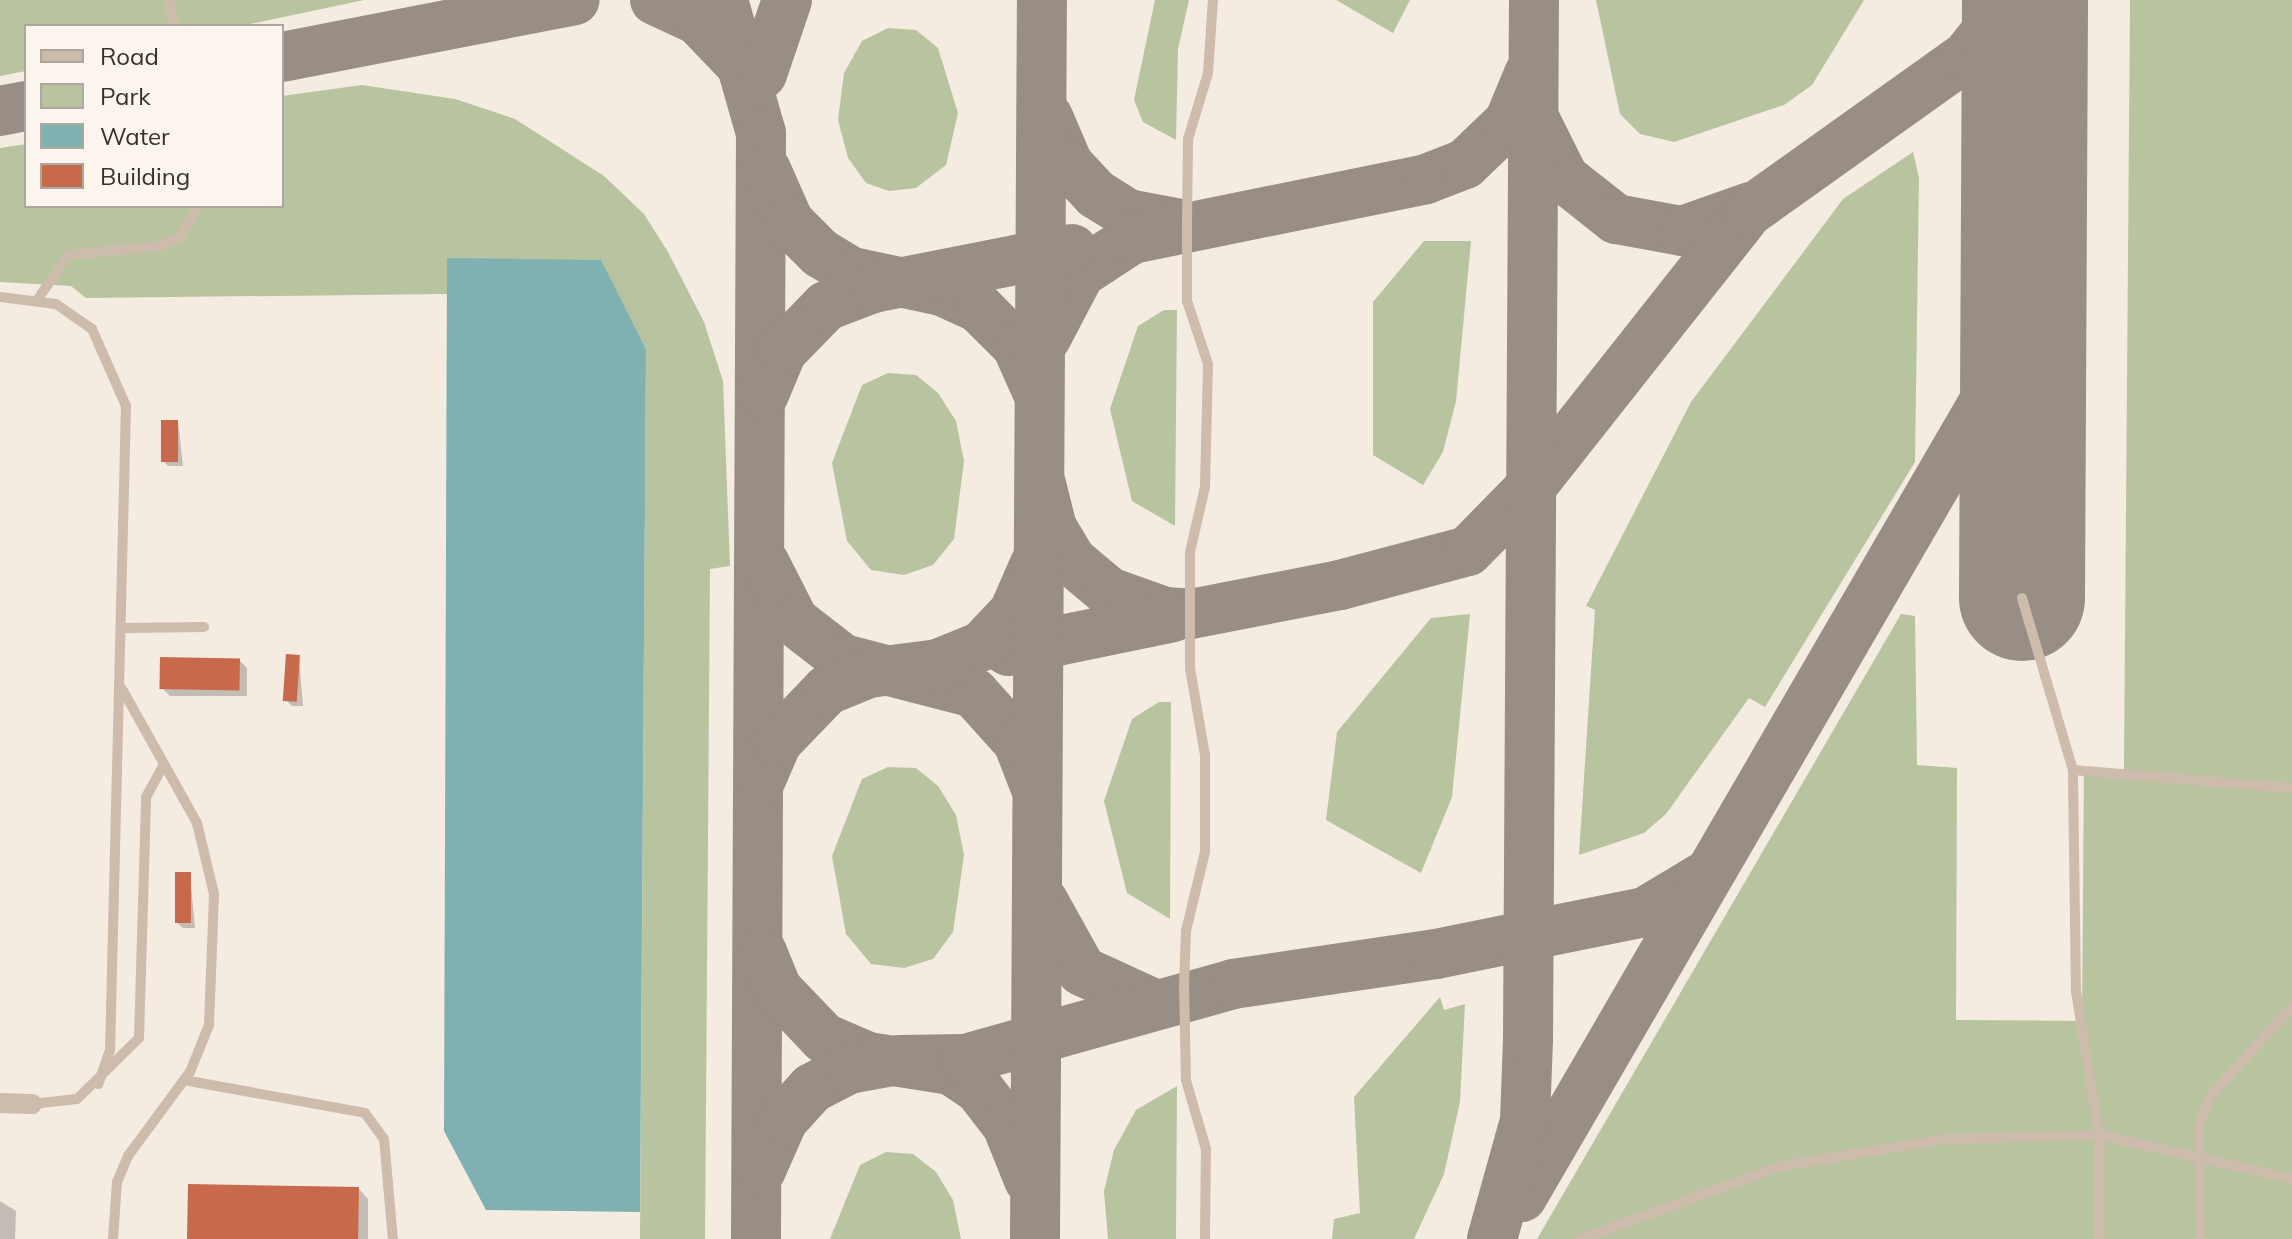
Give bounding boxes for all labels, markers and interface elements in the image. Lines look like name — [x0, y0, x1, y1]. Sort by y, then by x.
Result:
legend — [24, 24, 284, 208]
text: Road — [100, 41, 159, 71]
text: Park — [100, 81, 151, 111]
text: Water — [100, 121, 170, 151]
text: Building — [100, 161, 190, 191]

